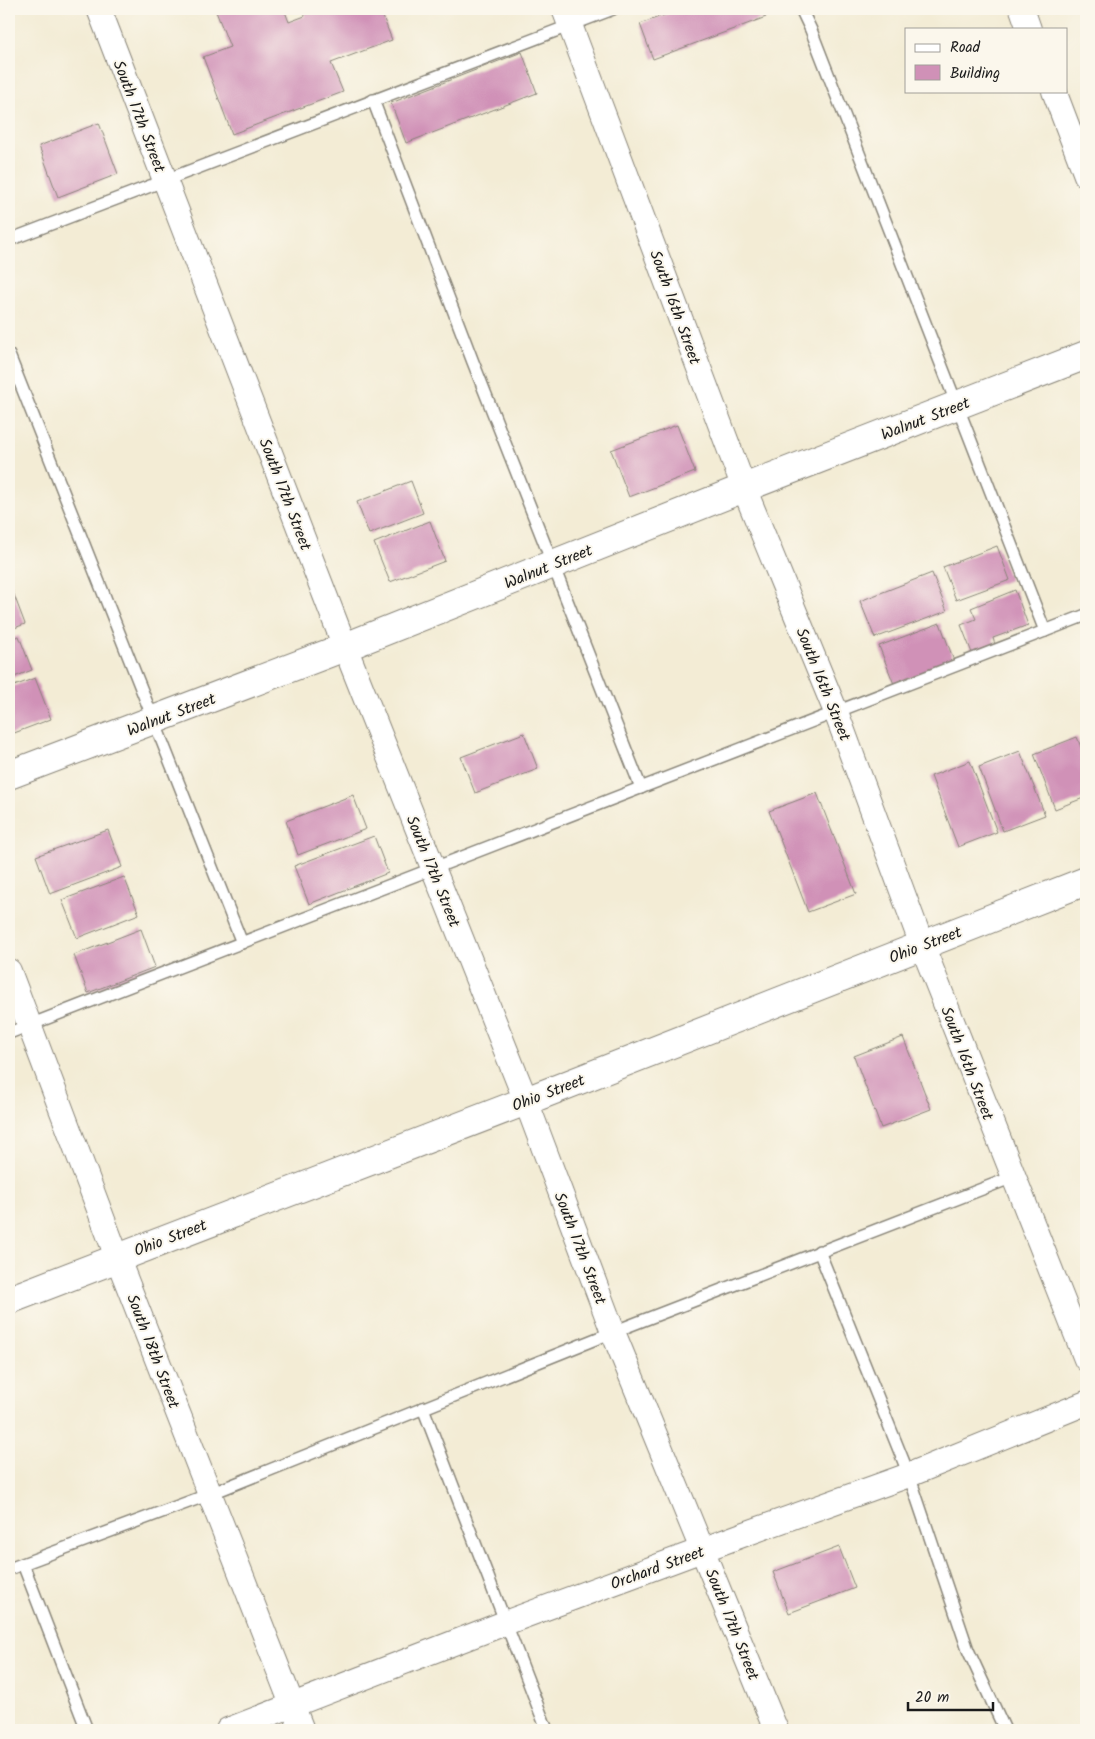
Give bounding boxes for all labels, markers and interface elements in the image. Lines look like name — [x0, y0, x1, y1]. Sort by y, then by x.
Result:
legend — [905, 28, 1068, 92]
text: Road — [950, 36, 981, 60]
street label: South 17th Street — [106, 57, 172, 177]
text: Building — [950, 62, 1000, 86]
street label: South 16th Street — [642, 247, 707, 369]
street label: Walnut Street — [877, 391, 974, 448]
street label: South 17th Street — [252, 435, 318, 555]
street label: Walnut Street — [501, 538, 597, 596]
street label: South 16th Street — [788, 624, 857, 746]
street label: Walnut Street — [123, 687, 220, 744]
street label: South 17th Street — [399, 812, 467, 932]
street label: Ohio Street — [885, 920, 966, 971]
street label: South 16th Street — [933, 1003, 1000, 1125]
street label: Ohio Street — [508, 1068, 589, 1119]
street label: South 17th Street — [547, 1189, 613, 1309]
street label: Ohio Street — [130, 1213, 211, 1264]
street label: South 18th Street — [119, 1291, 186, 1413]
street label: Orchard Street — [607, 1540, 709, 1597]
street label: South 17th Street — [698, 1565, 766, 1685]
scale bar — [908, 1679, 992, 1711]
text: 20 m — [915, 1686, 949, 1710]

